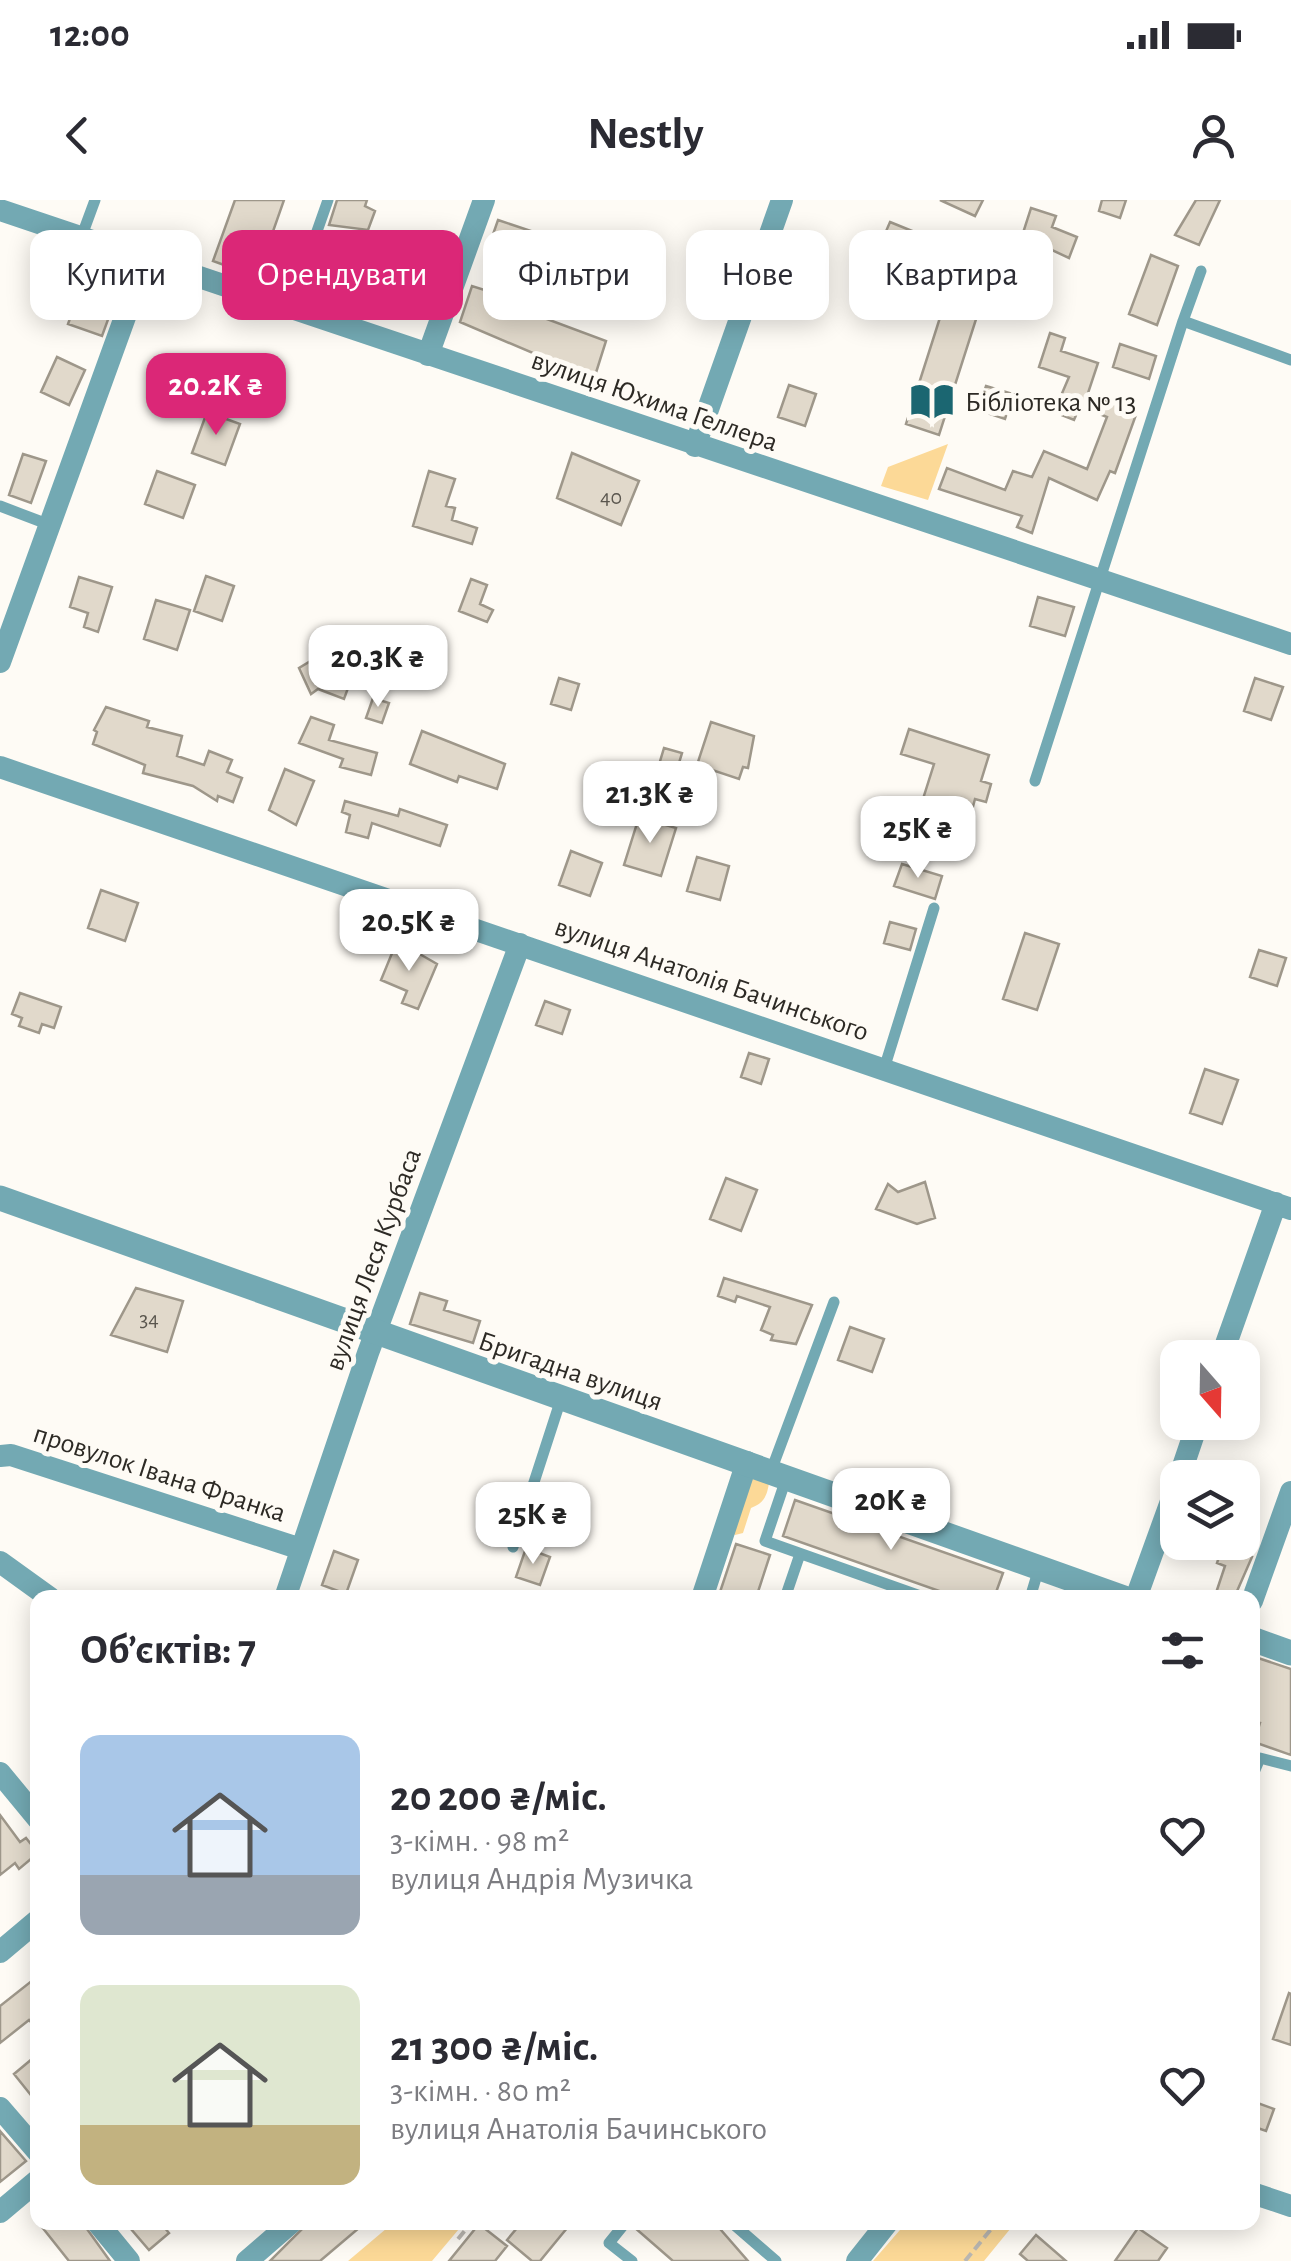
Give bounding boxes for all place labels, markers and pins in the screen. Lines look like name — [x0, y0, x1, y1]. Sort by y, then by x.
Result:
pin: 20.2K ₴ — [124, 353, 308, 438]
library icon: Бібліотека № 13 — [908, 377, 956, 425]
place label: Бібліотека № 13 — [965, 389, 1136, 417]
pin: 20.3K ₴ — [286, 625, 470, 710]
pin: 21.3K ₴ — [558, 761, 742, 846]
pin: 25K ₴ — [848, 796, 988, 881]
pin: 20.5K ₴ — [317, 889, 501, 974]
pin: 20K ₴ — [821, 1468, 961, 1553]
pin: 25K ₴ — [463, 1482, 603, 1567]

